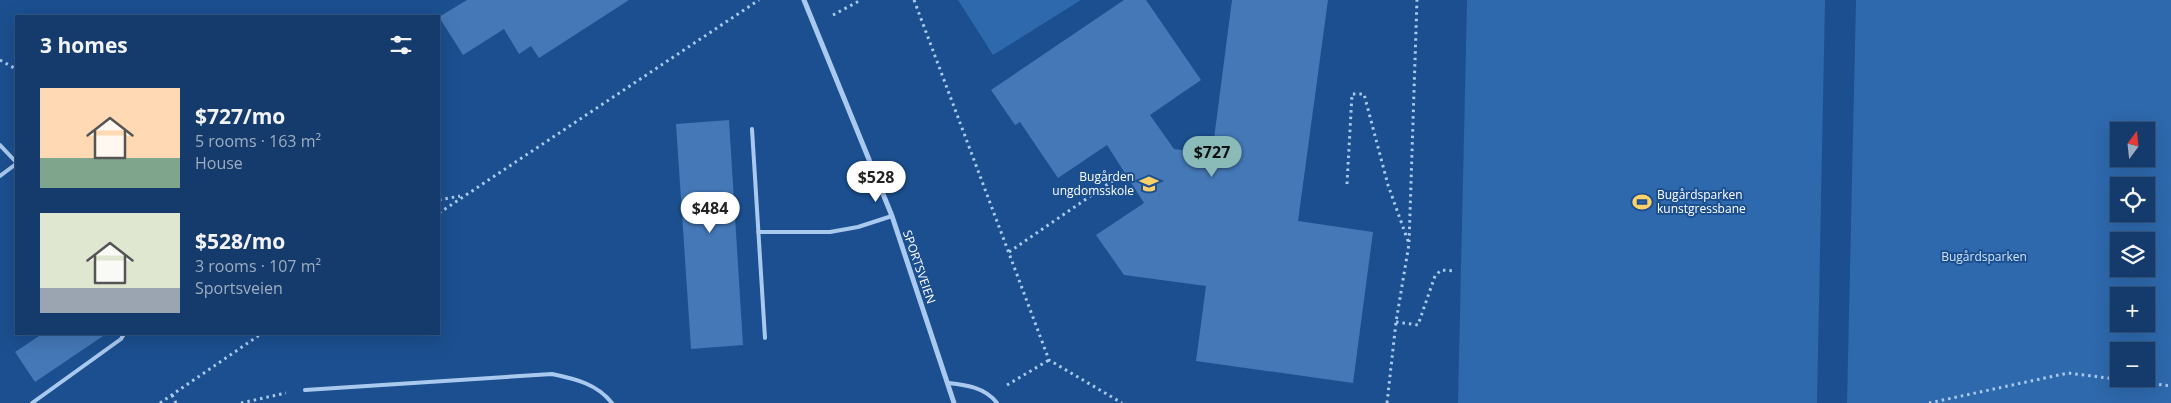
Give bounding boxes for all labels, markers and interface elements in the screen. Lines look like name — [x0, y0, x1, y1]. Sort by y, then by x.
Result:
text: 3 homes — [40, 31, 128, 59]
icon: filters — [387, 31, 415, 59]
text: $727/mo — [195, 102, 285, 130]
icon: home — [80, 108, 140, 168]
north arrow — [2110, 122, 2155, 168]
map controls — [2110, 122, 2155, 387]
text: 5 rooms · 163 m² — [195, 130, 321, 152]
pin: $727 — [1182, 136, 1242, 178]
text: $727 — [1194, 141, 1230, 163]
text: House — [195, 152, 243, 174]
pin: $528 — [846, 160, 906, 203]
text: $528 — [858, 166, 894, 188]
place label: Bugården ungdomsskole — [1052, 168, 1134, 199]
school or university icon: Bugården ungdomsskole — [1138, 173, 1160, 195]
button: locate — [2110, 177, 2155, 222]
place label: Bugårdsparken kunstgressbane — [1657, 186, 1746, 217]
sports icon: Bugårdsparken kunstgressbane — [1631, 191, 1653, 213]
pin: $484 — [680, 192, 740, 234]
text: $484 — [692, 197, 728, 219]
text: $528/mo — [195, 227, 285, 255]
street label: SPORTSVEIEN — [899, 228, 940, 306]
button: layers — [2110, 232, 2155, 277]
icon: home — [80, 233, 140, 293]
park label: Bugårdsparken — [1941, 248, 2027, 265]
text: 3 rooms · 107 m² — [195, 255, 321, 277]
text: Sportsveien — [195, 277, 283, 299]
button: + — [2110, 287, 2155, 332]
button: − — [2110, 342, 2155, 387]

